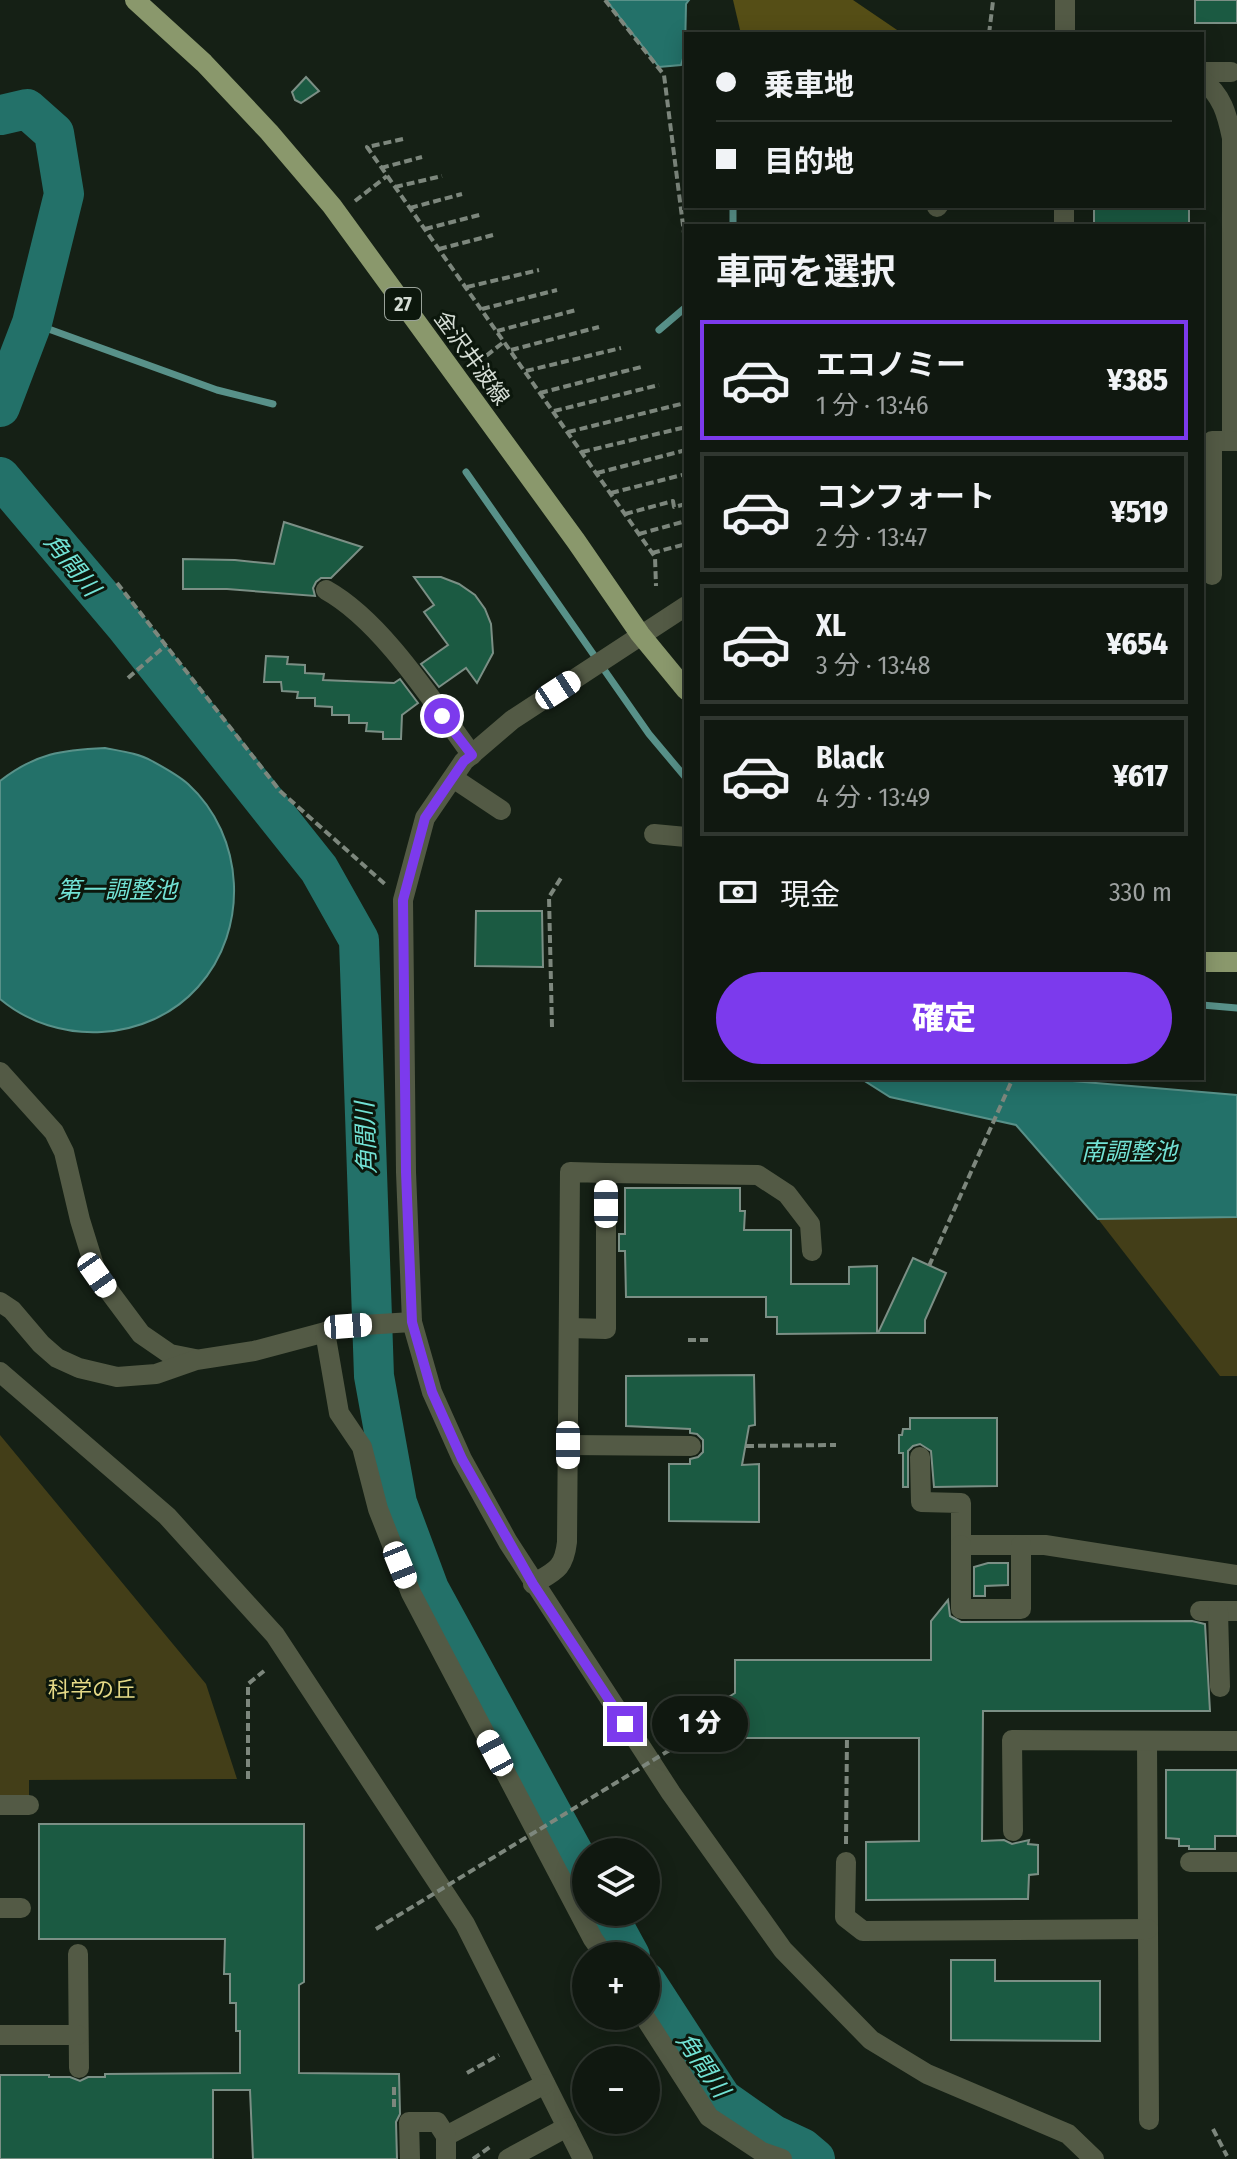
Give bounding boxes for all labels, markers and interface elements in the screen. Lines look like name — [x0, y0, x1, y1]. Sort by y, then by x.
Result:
text: 乗車地 — [764, 67, 854, 103]
text: 目的地 — [764, 144, 854, 180]
text: 車両を選択 — [716, 250, 896, 294]
road number: 27 — [385, 288, 421, 320]
street label: 金沢井波線 — [429, 306, 515, 410]
icon: car — [720, 344, 792, 416]
text: エコノミー — [816, 347, 966, 383]
text: ¥385 — [1107, 362, 1168, 398]
text: 1 分 · 13:46 — [816, 390, 929, 421]
icon: car — [720, 476, 792, 548]
text: コンフォート — [816, 479, 995, 515]
text: ¥519 — [1110, 494, 1168, 530]
text: 2 分 · 13:47 — [816, 522, 927, 553]
water label: 角間川 — [38, 528, 107, 604]
icon: car — [720, 608, 792, 680]
text: XL — [816, 608, 846, 644]
text: ¥654 — [1107, 626, 1168, 662]
text: 3 分 · 13:48 — [816, 650, 930, 681]
car — [531, 667, 585, 713]
route start — [424, 698, 460, 734]
icon: car — [720, 740, 792, 812]
text: Black — [816, 740, 884, 776]
text: ¥617 — [1113, 758, 1168, 794]
text: 4 分 · 13:49 — [816, 782, 930, 813]
icon: cash — [716, 870, 760, 914]
water label: 第一調整池 — [57, 876, 179, 904]
text: 現金 — [780, 877, 840, 913]
text: 330 m — [1109, 877, 1172, 908]
button: 確定 — [716, 972, 1172, 1064]
water label: 角間川 — [351, 1099, 381, 1174]
water label: 南調整池 — [1081, 1138, 1179, 1166]
car — [594, 1180, 618, 1228]
car — [73, 1248, 121, 1302]
car — [323, 1312, 373, 1340]
car — [556, 1421, 580, 1469]
car — [380, 1538, 420, 1592]
park label: 科学の丘 — [48, 1676, 136, 1703]
callout: 1 分 — [653, 1696, 749, 1752]
route end — [607, 1706, 643, 1742]
text: 1 分 — [679, 1708, 721, 1739]
car — [473, 1726, 517, 1780]
map controls — [572, 1838, 660, 2134]
button: layers — [572, 1838, 660, 1926]
button: + — [572, 1942, 660, 2030]
water label: 角間川 — [671, 2027, 737, 2105]
button: − — [572, 2046, 660, 2134]

